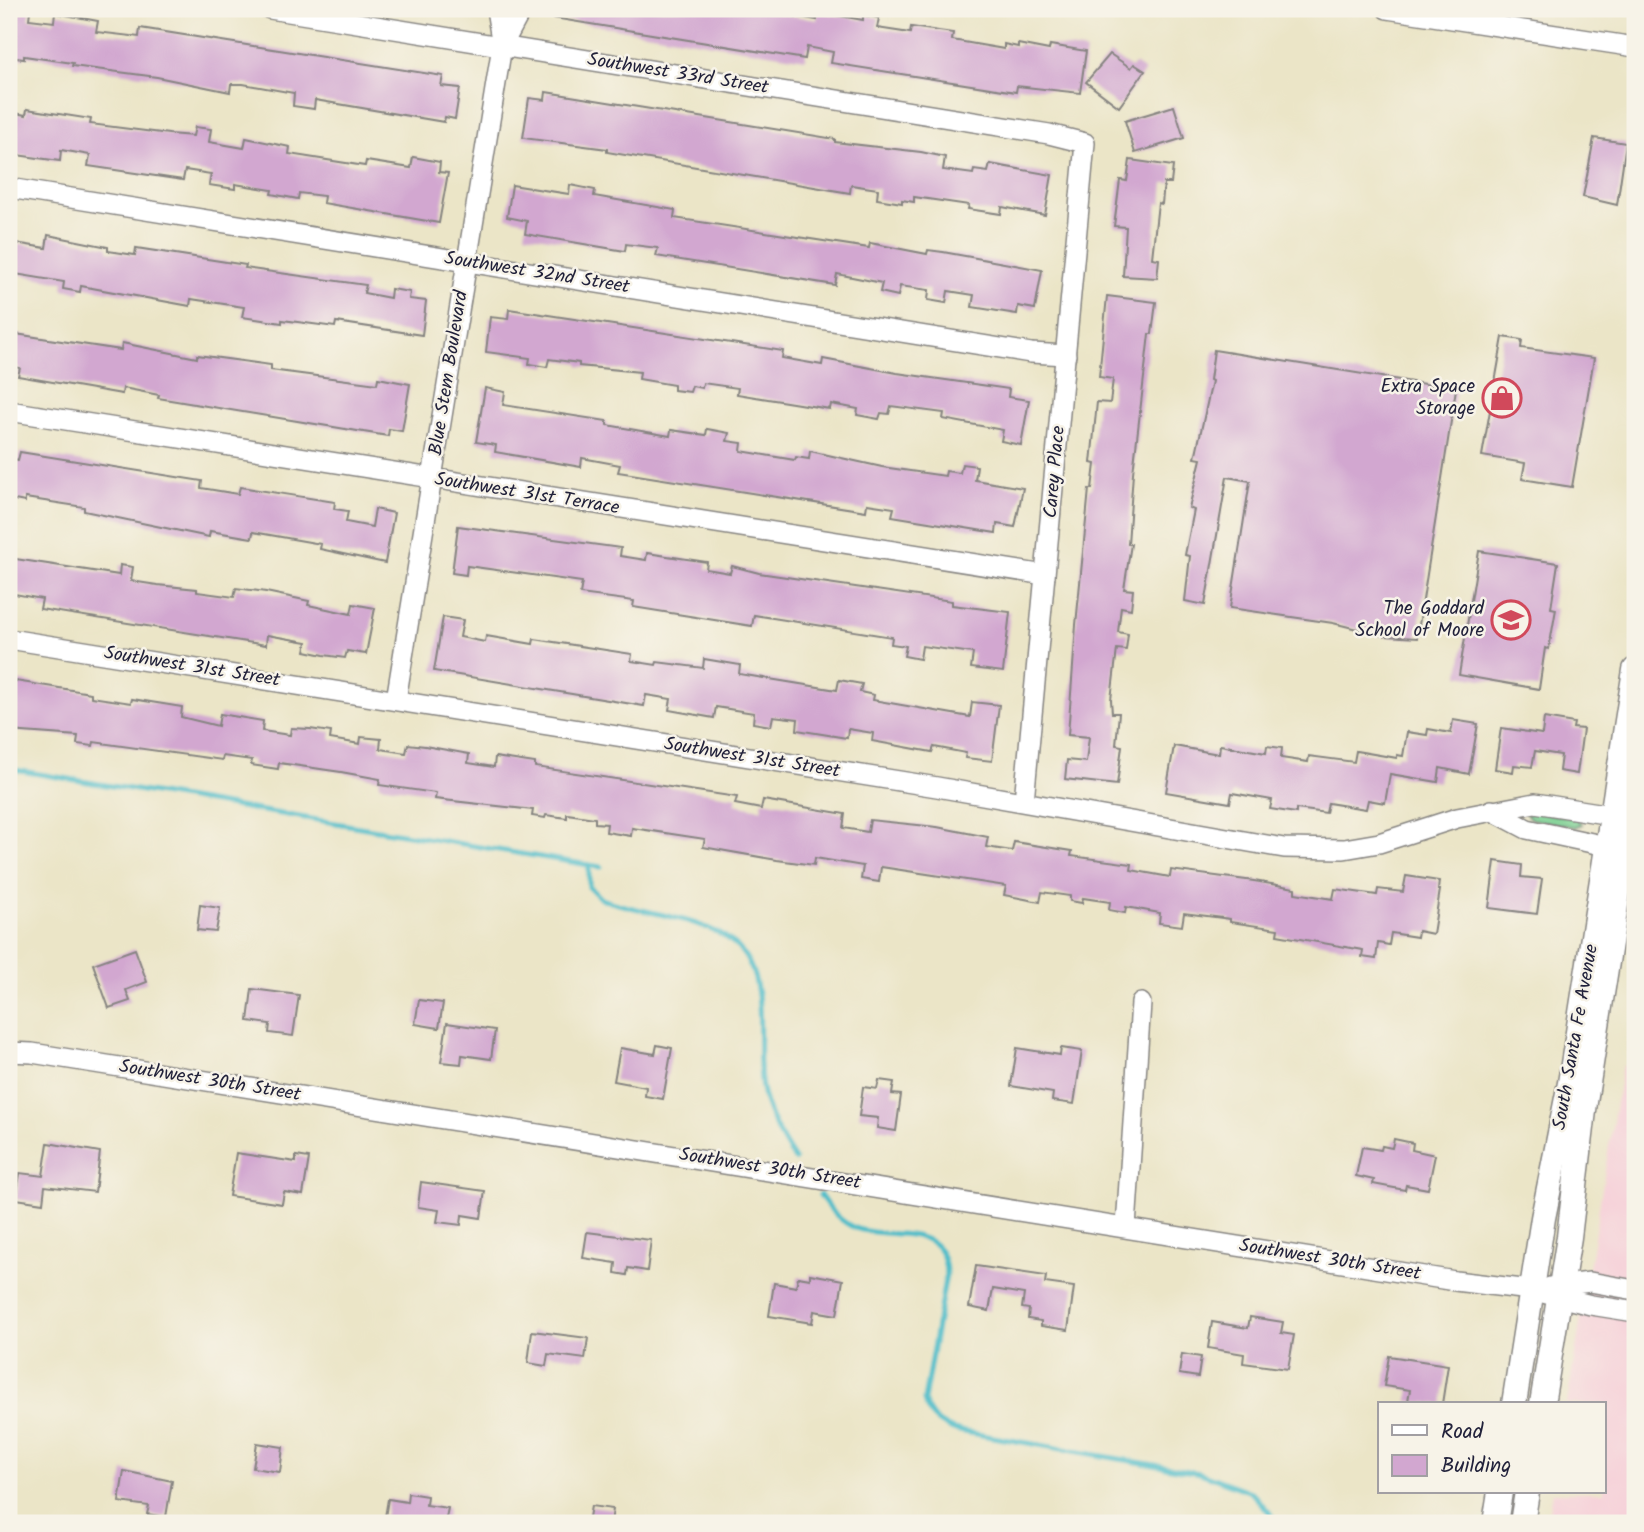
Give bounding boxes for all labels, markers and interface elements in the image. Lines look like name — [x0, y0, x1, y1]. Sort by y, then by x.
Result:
street label: Southwest 33rd Street — [585, 45, 771, 103]
street label: Southwest 32nd Street — [442, 244, 632, 303]
street label: Blue Stem Boulevard — [421, 288, 477, 458]
place label: Extra Space Storage — [1381, 372, 1475, 424]
shop icon: Extra Space Storage — [1481, 377, 1523, 419]
street label: Carey Place — [1036, 424, 1074, 519]
street label: Southwest 31st Terrace — [432, 465, 622, 524]
place label: The Goddard School of Moore — [1355, 594, 1485, 646]
school or university icon: The Goddard School of Moore — [1490, 599, 1532, 641]
street label: Southwest 31st Street — [102, 638, 283, 696]
street label: Southwest 31st Street — [662, 729, 843, 787]
street label: South Santa Fe Avenue — [1545, 941, 1607, 1132]
street label: Southwest 30th Street — [117, 1052, 304, 1110]
street label: Southwest 30th Street — [677, 1140, 864, 1198]
street label: Southwest 30th Street — [1237, 1231, 1424, 1289]
legend — [1378, 1402, 1606, 1494]
text: Road — [1441, 1416, 1484, 1449]
text: Building — [1441, 1450, 1511, 1483]

